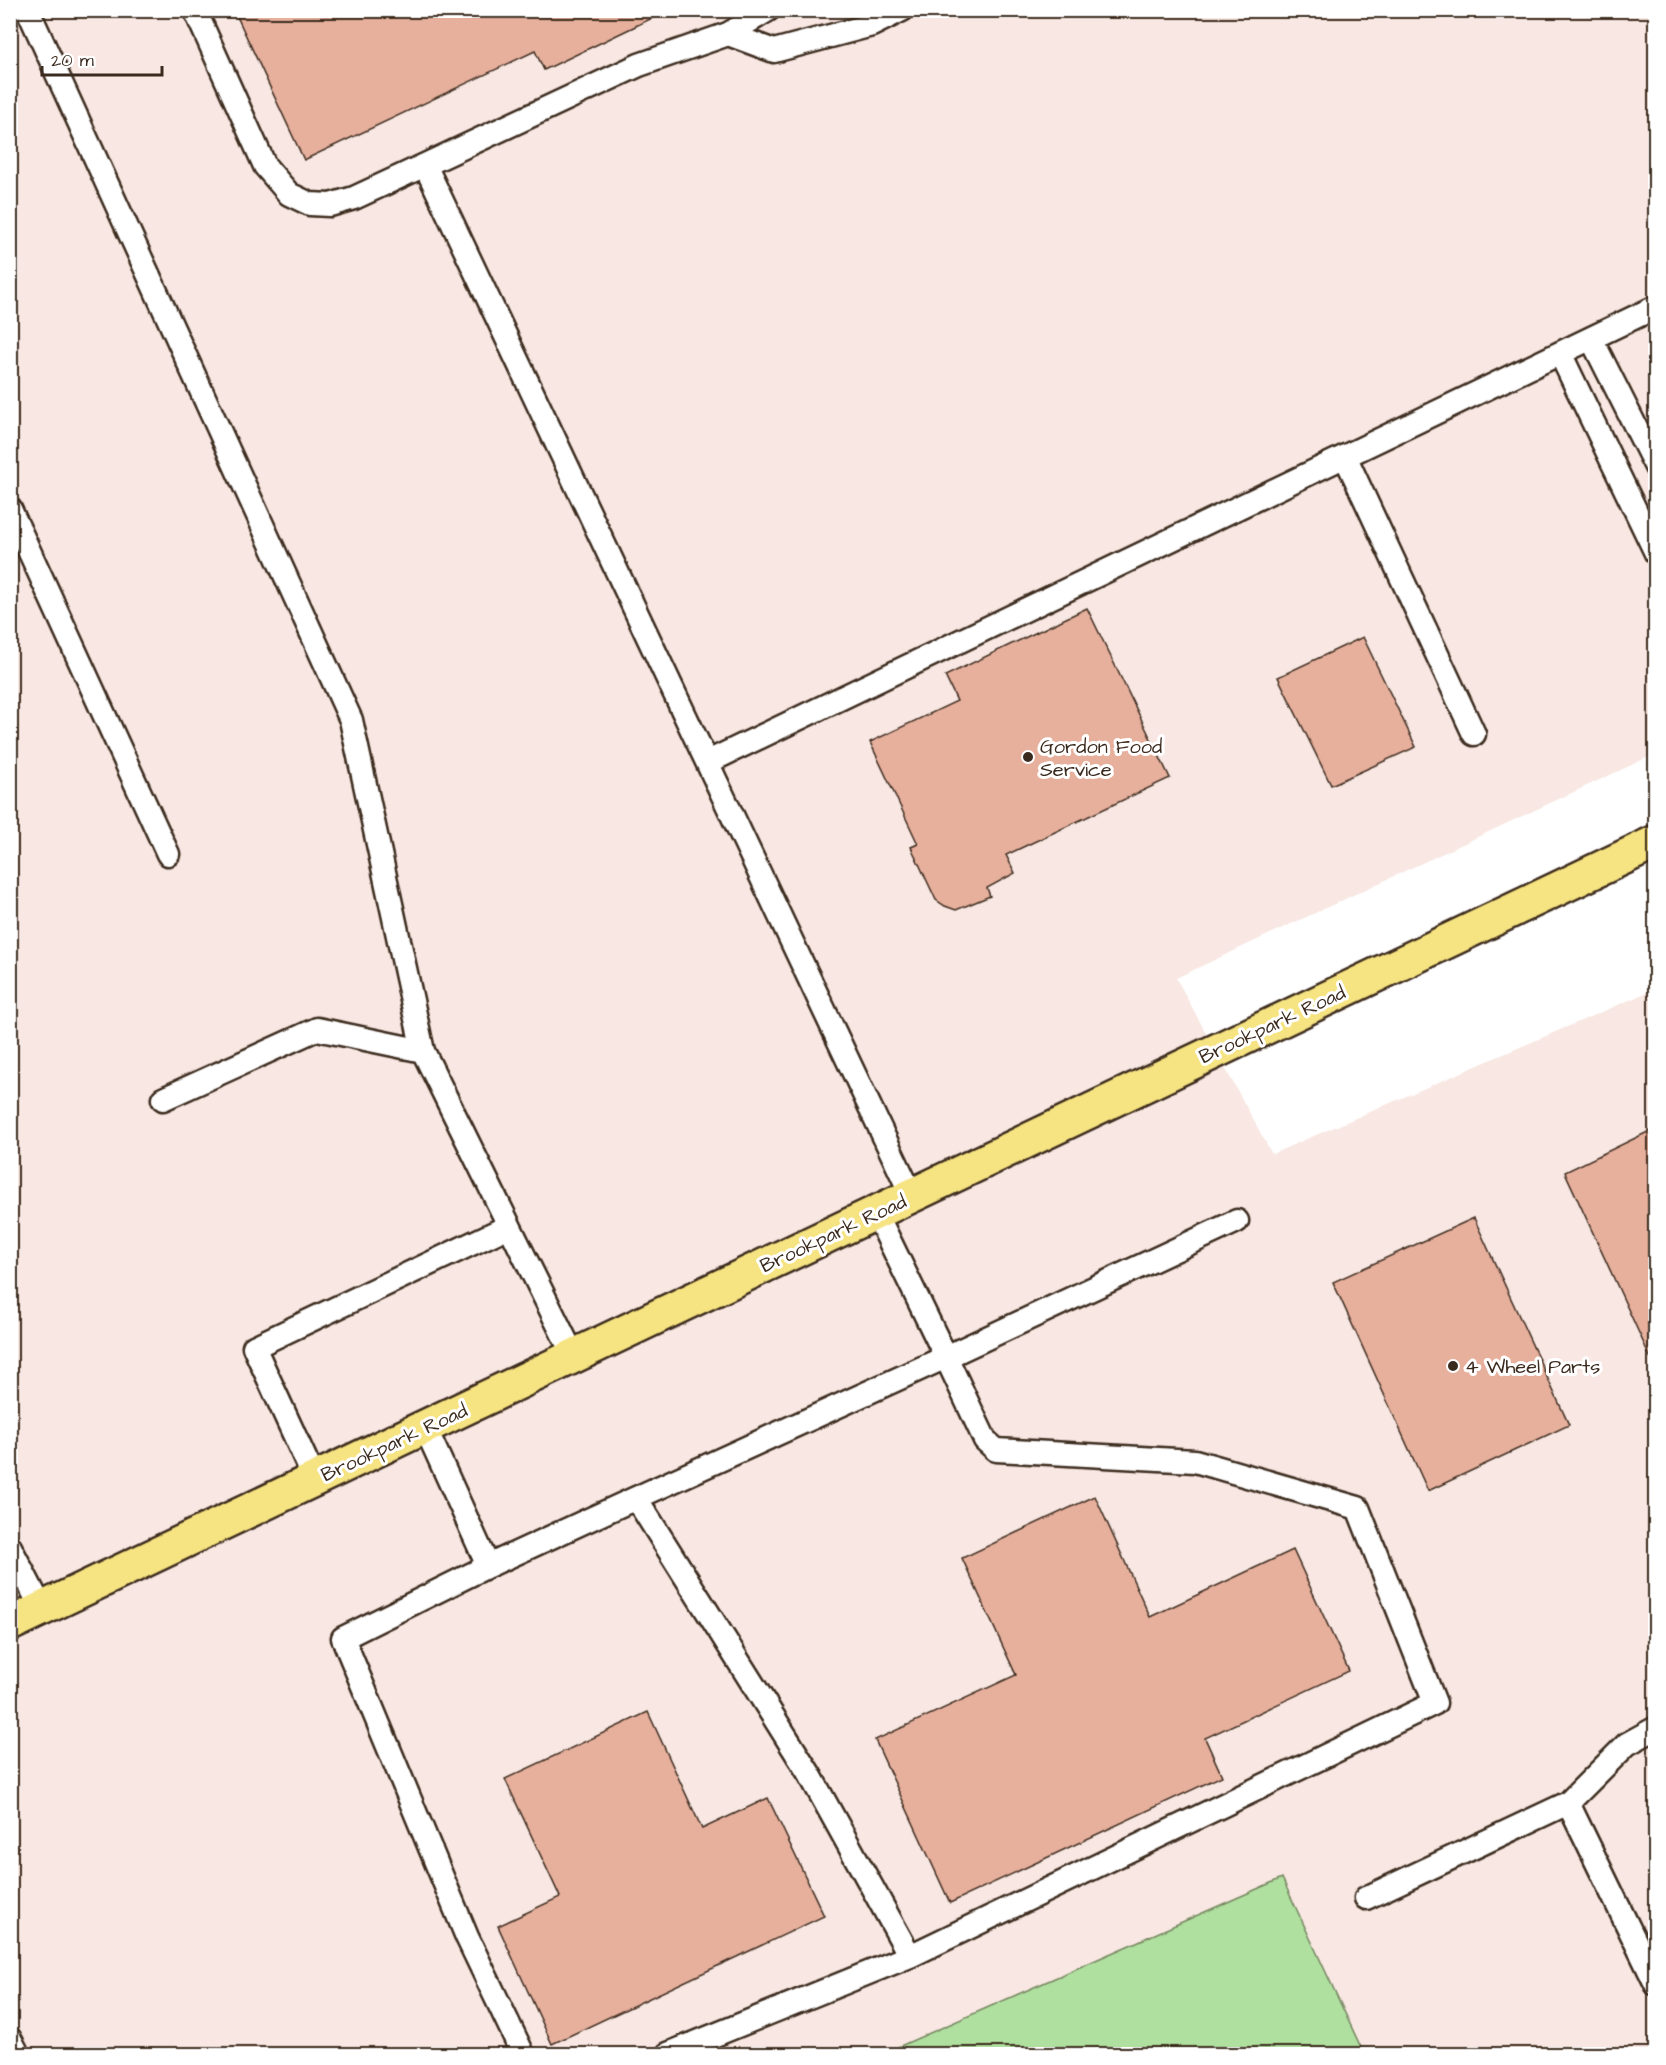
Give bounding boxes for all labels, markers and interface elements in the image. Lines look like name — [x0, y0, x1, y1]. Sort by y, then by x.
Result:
scale bar — [42, 39, 162, 77]
text: 20 m — [51, 48, 94, 73]
place label: Gordon Food Service — [1040, 733, 1162, 784]
marker: Gordon Food Service — [1021, 750, 1035, 764]
street label: Brookpark Road — [1195, 979, 1350, 1071]
street label: Brookpark Road — [756, 1188, 911, 1280]
place label: 4 Wheel Parts — [1465, 1353, 1600, 1381]
marker: 4 Wheel Parts — [1446, 1359, 1460, 1373]
street label: Brookpark Road — [317, 1397, 472, 1489]

